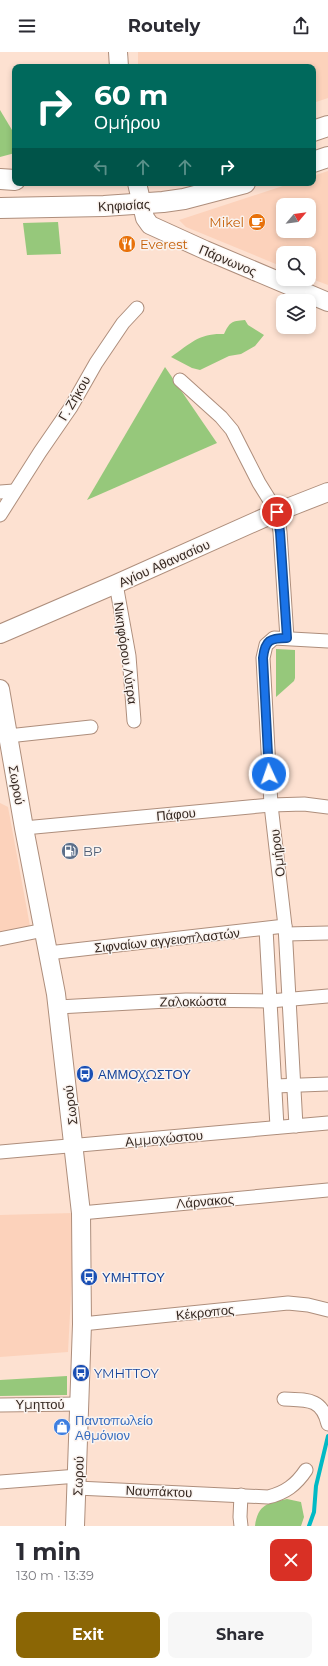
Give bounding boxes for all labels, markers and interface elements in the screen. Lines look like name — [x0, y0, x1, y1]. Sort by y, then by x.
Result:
icon: menu — [16, 15, 38, 37]
text: Routely — [128, 15, 200, 37]
icon: share — [290, 15, 312, 37]
text: 60 m — [94, 78, 168, 112]
icon: right — [28, 80, 80, 132]
text: Ομήρου — [94, 112, 160, 134]
icon: left — [90, 156, 112, 178]
icon: ahead — [132, 156, 154, 178]
icon: ahead — [174, 156, 196, 178]
icon: right — [216, 156, 238, 178]
street label: Κηφισίας — [98, 196, 150, 214]
north arrow — [276, 198, 316, 238]
map controls — [276, 198, 316, 334]
cafe icon: Mikel — [247, 212, 267, 232]
place label: Mikel — [209, 214, 244, 230]
restaurant icon: Everest — [117, 234, 137, 254]
place label: Everest — [140, 236, 188, 252]
street label: Πάρνωνος — [197, 241, 259, 279]
button: search — [276, 246, 316, 286]
button: layers — [276, 294, 316, 334]
street label: Γ. Ζήκου — [54, 373, 94, 423]
pin — [260, 495, 294, 529]
icon: arrive — [266, 501, 288, 523]
street label: Αγίου Αθανασίου — [116, 536, 212, 590]
street label: Νικηφόρου Λύτρα — [111, 601, 141, 706]
position arrow — [248, 753, 290, 795]
street label: Σωρού — [6, 764, 28, 806]
street label: Πάφου — [156, 804, 196, 824]
street label: Ομήρου — [266, 828, 288, 878]
fuel station icon: BP — [60, 841, 80, 861]
place label: BP — [83, 843, 102, 859]
street label: Σιφναίων αγγειοπλαστών — [93, 924, 241, 956]
street label: Ζαλοκώστα — [160, 992, 227, 1010]
bus stop icon: ΑΜΜΟΧΩΣΤΟΥ — [75, 1064, 95, 1084]
place label: ΑΜΜΟΧΩΣΤΟΥ — [98, 1066, 191, 1082]
street label: Σωρού — [60, 1084, 80, 1126]
street label: Αμμοχώστου — [124, 1127, 204, 1149]
street label: Λάρνακος — [175, 1191, 235, 1211]
bus stop icon: ΥΜΗΤΤΟΥ — [79, 1267, 99, 1287]
place label: ΥΜΗΤΤΟΥ — [102, 1269, 165, 1285]
street label: Κέκροπος — [175, 1301, 235, 1323]
bus stop icon: YMHTTOY — [71, 1363, 91, 1383]
place label: YMHTTOY — [94, 1365, 159, 1381]
street label: Υμηττού — [15, 1396, 65, 1412]
place label: Παντοπωλείο Αθμόνιον — [75, 1412, 153, 1443]
shop icon: Παντοπωλείο Αθμόνιον — [52, 1417, 72, 1437]
street label: Σωρού — [69, 1456, 87, 1496]
street label: Ναυπάκτου — [125, 1482, 193, 1500]
text: 1 min — [16, 1537, 81, 1566]
button: close — [270, 1539, 312, 1581]
text: 130 m · 13:39 — [16, 1567, 94, 1583]
button: Exit — [16, 1612, 160, 1658]
button: Share — [168, 1612, 312, 1658]

